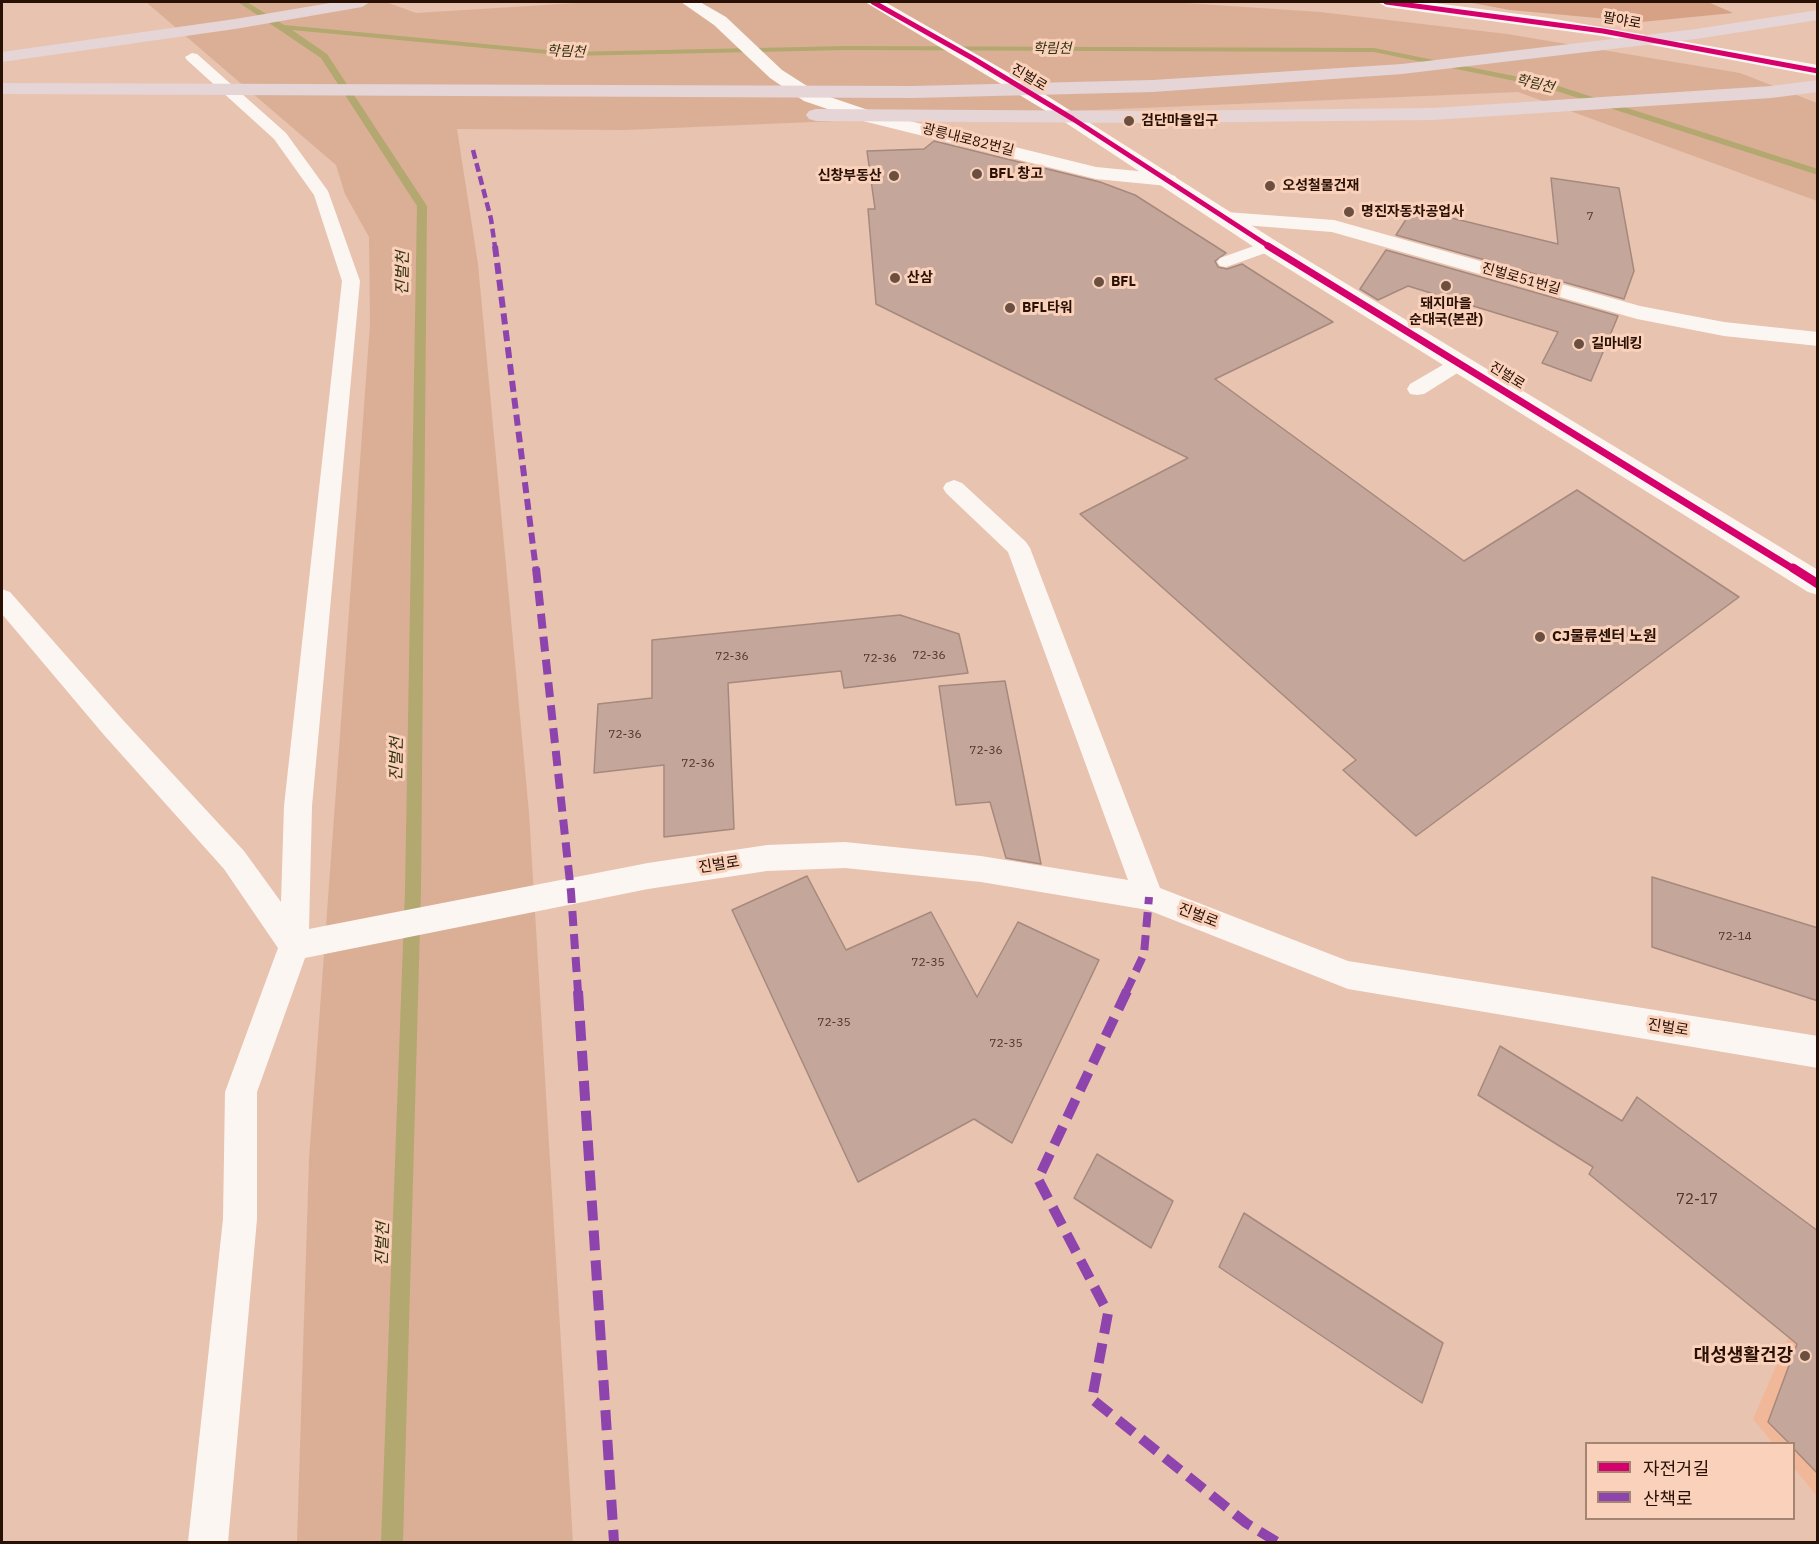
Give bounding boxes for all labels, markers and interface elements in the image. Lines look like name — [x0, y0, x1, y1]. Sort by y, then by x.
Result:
street label: 팔야로 — [1602, 9, 1642, 33]
water label: 학림천 — [1033, 41, 1071, 57]
water label: 학림천 — [546, 43, 586, 61]
street label: 진벌로 — [1008, 61, 1050, 95]
water label: 학림천 — [1514, 71, 1556, 97]
place label: 검단마을입구 — [1141, 113, 1218, 129]
marker: 검단마을입구 — [1122, 114, 1136, 128]
street label: 광릉내로82번길 — [920, 120, 1016, 160]
place label: BFL 창고 — [989, 166, 1043, 182]
marker: BFL 창고 — [970, 167, 984, 181]
place label: 신창부동산 — [818, 168, 882, 184]
marker: 신창부동산 — [887, 169, 901, 183]
place label: 오성철물건재 — [1282, 178, 1359, 194]
marker: 오성철물건재 — [1263, 179, 1277, 193]
place label: 명진자동차공업사 — [1361, 204, 1464, 220]
marker: 명진자동차공업사 — [1342, 205, 1356, 219]
house number: 7 — [1586, 210, 1594, 224]
water label: 진벌천 — [393, 251, 413, 295]
street label: 진벌로51번길 — [1480, 260, 1562, 298]
place label: 산삼 — [907, 270, 933, 286]
marker: 산삼 — [888, 271, 902, 285]
place label: BFL — [1111, 274, 1136, 290]
marker: BFL — [1092, 275, 1106, 289]
marker: 돼지마을 순대국(본관) — [1439, 279, 1453, 293]
place label: 돼지마을 순대국(본관) — [1409, 296, 1483, 328]
place label: BFL타워 — [1022, 300, 1073, 316]
marker: BFL타워 — [1003, 301, 1017, 315]
place label: 길마네킹 — [1591, 336, 1643, 352]
marker: 길마네킹 — [1572, 337, 1586, 351]
street label: 진벌로 — [1486, 359, 1528, 393]
place label: CJ물류센터 노원 — [1552, 628, 1656, 646]
marker: CJ물류센터 노원 — [1533, 630, 1547, 644]
house number: 72-36 — [912, 649, 946, 663]
house number: 72-36 — [715, 650, 749, 664]
house number: 72-36 — [863, 652, 897, 666]
house number: 72-36 — [608, 728, 642, 742]
water label: 진벌천 — [387, 737, 407, 781]
house number: 72-36 — [969, 744, 1003, 758]
house number: 72-36 — [681, 757, 715, 771]
street label: 진벌로 — [697, 853, 741, 877]
street label: 진벌로 — [1175, 900, 1221, 932]
house number: 72-14 — [1718, 930, 1752, 944]
house number: 72-35 — [911, 956, 945, 970]
house number: 72-35 — [817, 1016, 851, 1030]
street label: 진벌로 — [1646, 1016, 1690, 1040]
house number: 72-35 — [989, 1037, 1023, 1051]
house number: 72-17 — [1676, 1191, 1718, 1209]
water label: 진벌천 — [373, 1222, 393, 1266]
place label: 대성생활건강 — [1694, 1345, 1793, 1367]
marker: 대성생활건강 — [1798, 1349, 1812, 1363]
legend — [1585, 1442, 1795, 1520]
text: 자전거길 — [1643, 1457, 1709, 1480]
text: 산책로 — [1643, 1487, 1693, 1510]

